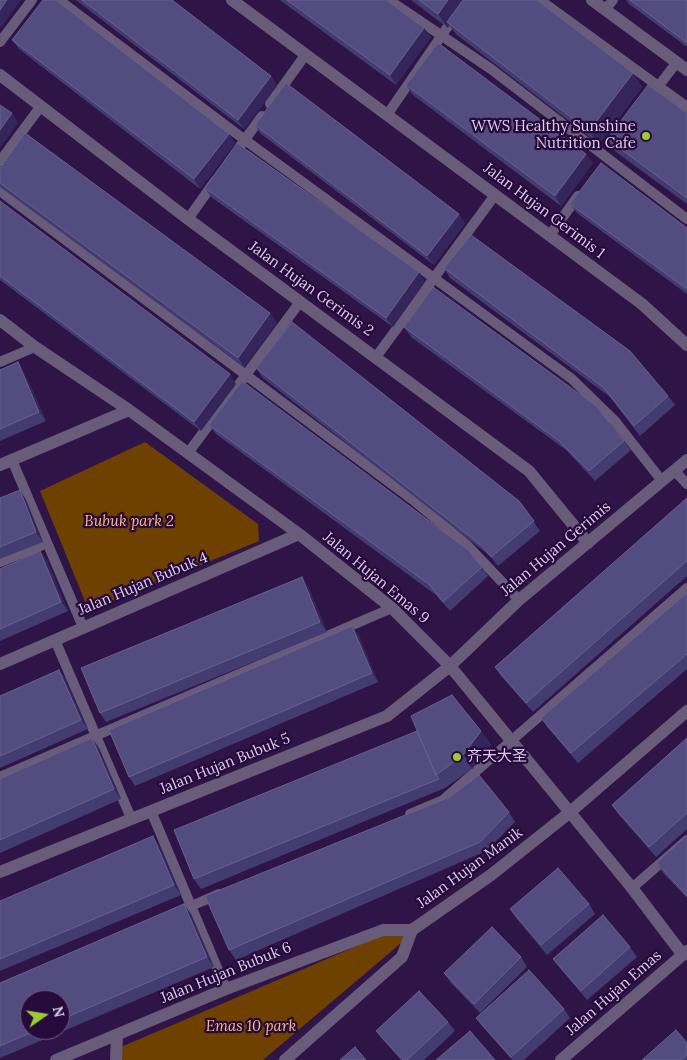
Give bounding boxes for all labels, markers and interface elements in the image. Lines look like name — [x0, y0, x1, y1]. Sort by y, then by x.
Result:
place label: WWS Healthy Sunshine Nutrition Cafe — [471, 118, 636, 153]
marker: WWS Healthy Sunshine Nutrition Cafe — [640, 130, 652, 142]
street label: Jalan Hujan Gerimis 1 — [480, 159, 608, 263]
street label: Jalan Hujan Gerimis 2 — [245, 238, 377, 340]
street label: Jalan Hujan Gerimis — [497, 498, 615, 600]
park label: Bubuk park 2 — [84, 513, 174, 531]
street label: Jalan Hujan Emas 9 — [319, 528, 433, 628]
street label: Jalan Hujan Bubuk 4 — [75, 549, 211, 619]
street label: Jalan Hujan Bubuk 5 — [157, 730, 293, 798]
place label: 齐天大圣 — [467, 748, 527, 766]
marker: 齐天大圣 — [451, 751, 463, 763]
street label: Jalan Hujan Manik — [414, 824, 526, 912]
street label: Jalan Hujan Bubuk 6 — [158, 939, 294, 1007]
street label: Jalan Hujan Emas — [563, 947, 665, 1039]
north arrow — [20, 990, 70, 1040]
text: N — [49, 1005, 69, 1019]
park label: Emas 10 park — [206, 1018, 296, 1036]

